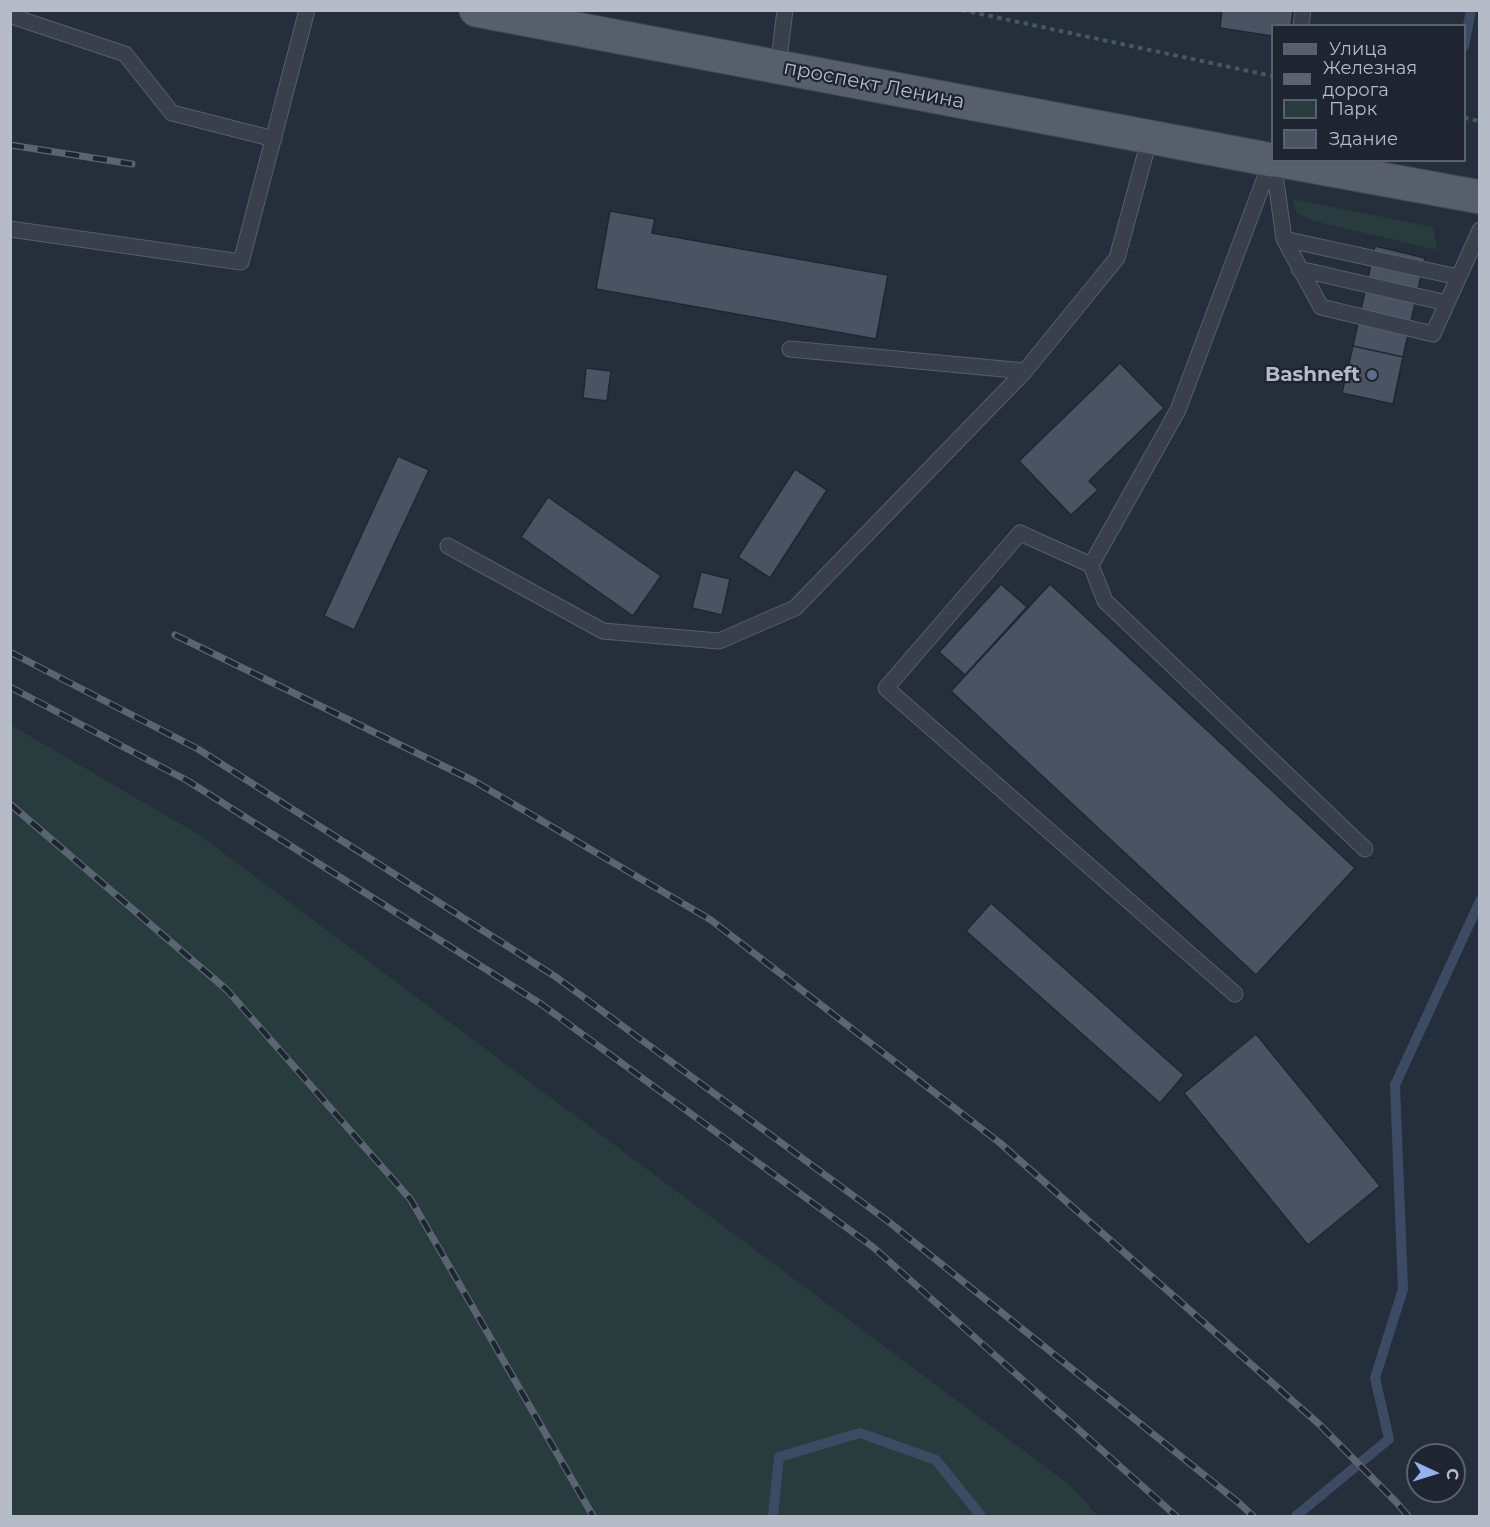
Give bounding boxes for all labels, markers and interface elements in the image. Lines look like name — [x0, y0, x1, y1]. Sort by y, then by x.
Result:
legend — [1271, 24, 1466, 162]
text: Улица — [1329, 38, 1387, 60]
street label: проспект Ленина — [782, 56, 966, 114]
text: Железная дорога — [1323, 57, 1417, 101]
text: Парк — [1329, 98, 1377, 120]
text: Здание — [1329, 128, 1398, 150]
place label: Bashneft — [1265, 363, 1360, 387]
marker: Bashneft — [1365, 368, 1379, 382]
north arrow — [1406, 1443, 1466, 1503]
text: С — [1443, 1468, 1462, 1481]

